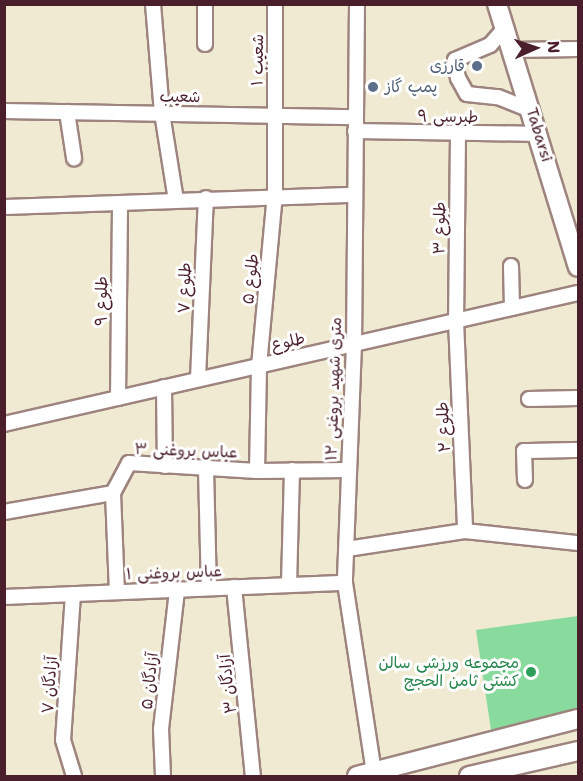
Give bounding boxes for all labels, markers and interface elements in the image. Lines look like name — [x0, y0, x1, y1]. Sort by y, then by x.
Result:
north arrow — [505, 18, 565, 78]
street label: شعیب ۱ — [248, 34, 268, 86]
text: N — [543, 40, 564, 54]
place label: قارزی — [430, 56, 465, 76]
marker: قارزی — [470, 59, 484, 73]
place label: پمپ گاز — [385, 77, 437, 97]
marker: پمپ گاز — [366, 80, 380, 94]
street label: شعیب — [159, 87, 201, 107]
street label: Tabarsi — [522, 105, 556, 165]
street label: طبرسی ۹ — [417, 107, 479, 127]
street label: طلوع ۳ — [430, 201, 450, 255]
street label: طلوع ۵ — [239, 253, 263, 305]
street label: طلوع ۷ — [175, 262, 195, 314]
street label: طلوع ۹ — [92, 276, 112, 326]
street label: ۱۲ متری شهید بروغنی — [322, 317, 346, 461]
street label: طلوع — [269, 329, 307, 355]
street label: طلوع ۲ — [433, 401, 455, 453]
street label: عباس بروغنی ۳ — [134, 440, 238, 462]
street label: عباس بروغنی ۱ — [126, 562, 222, 584]
street label: آزادگان ۵ — [137, 651, 163, 711]
street label: آزادگان ۳ — [215, 653, 241, 715]
place label: مجموعه ورزشی سالن کشتی ثامن الحجج — [379, 653, 519, 691]
street label: آزادگان ۷ — [38, 656, 62, 714]
marker: مجموعه ورزشی سالن کشتی ثامن الحجج — [524, 665, 538, 679]

